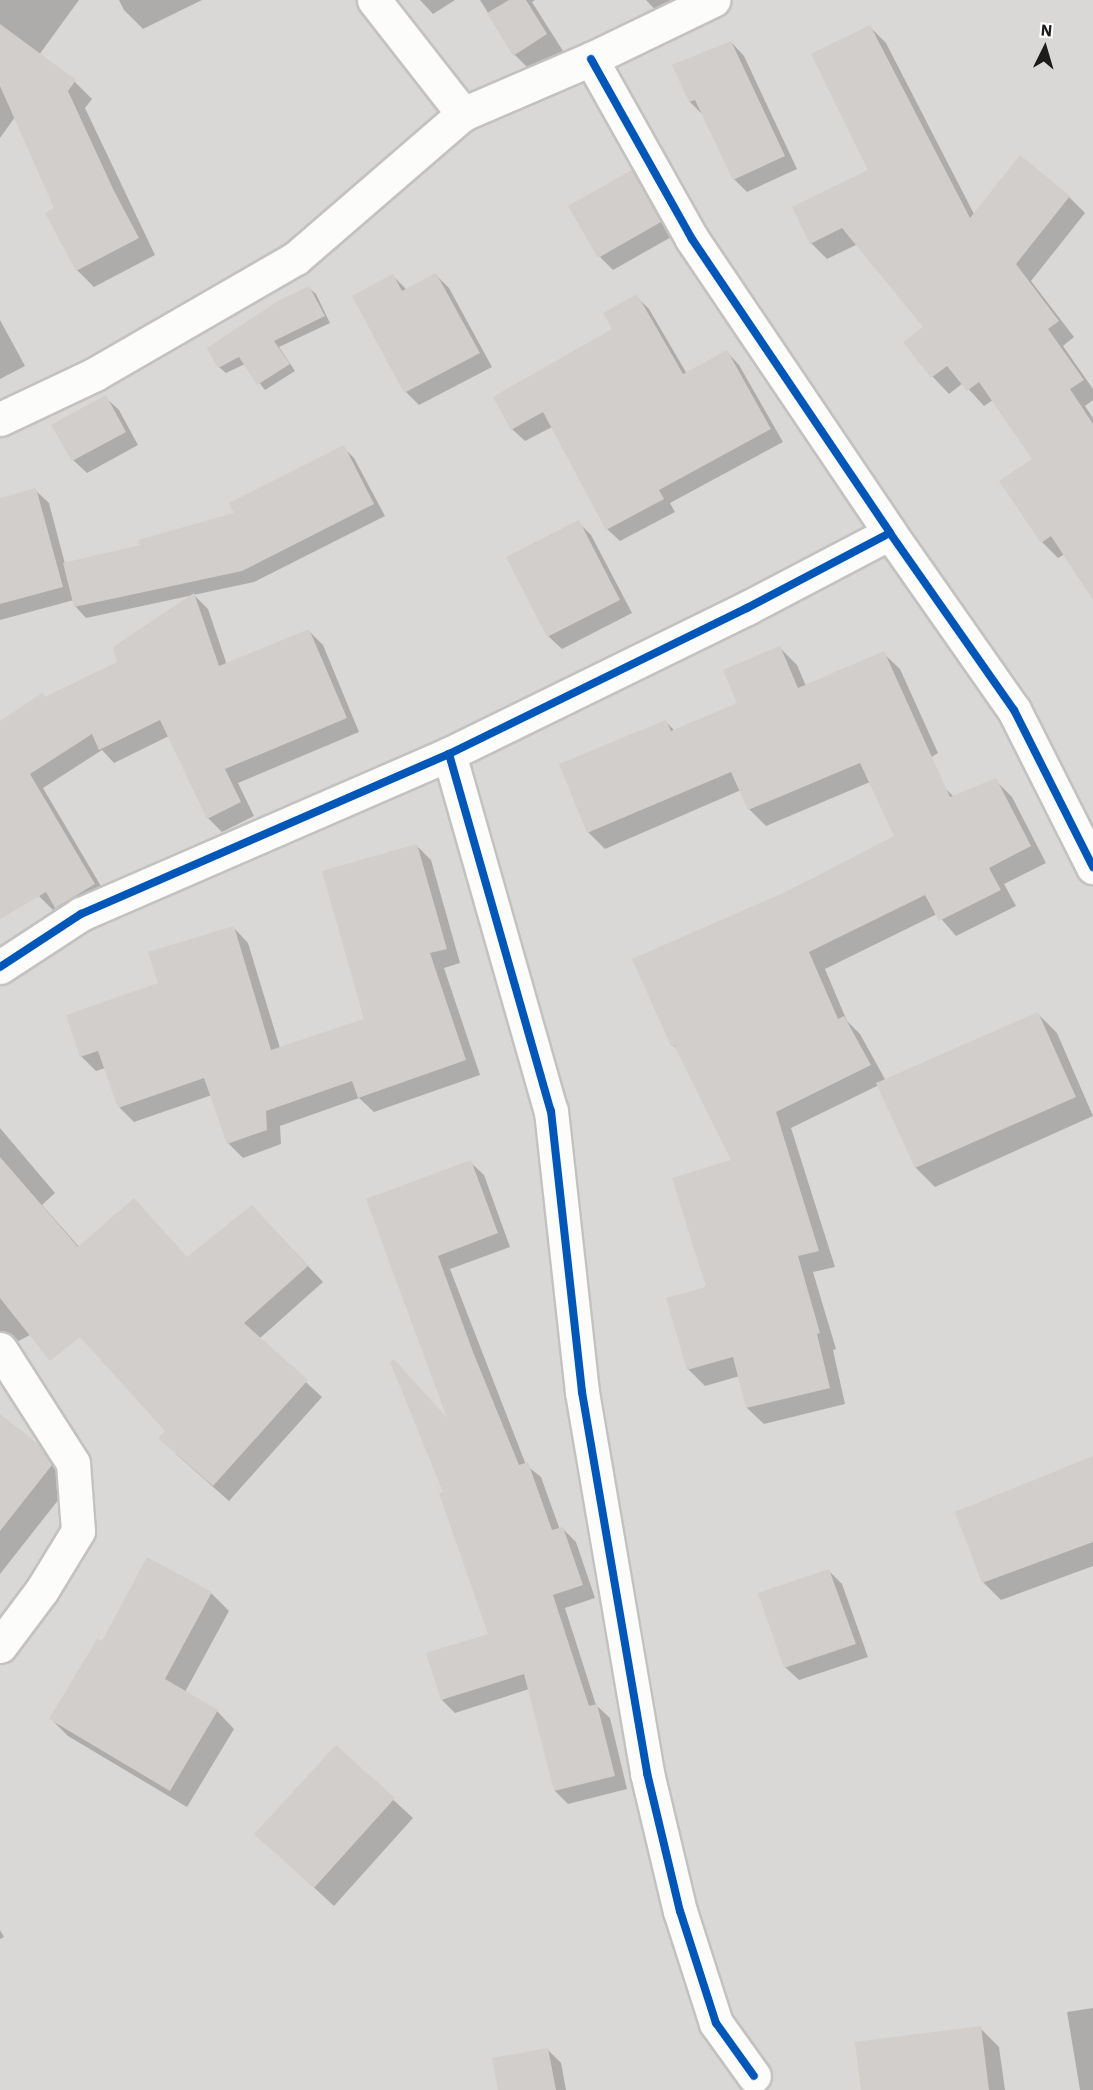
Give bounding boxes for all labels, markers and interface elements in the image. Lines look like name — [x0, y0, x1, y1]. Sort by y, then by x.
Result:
north arrow — [1015, 18, 1075, 78]
text: N — [1040, 20, 1053, 41]

